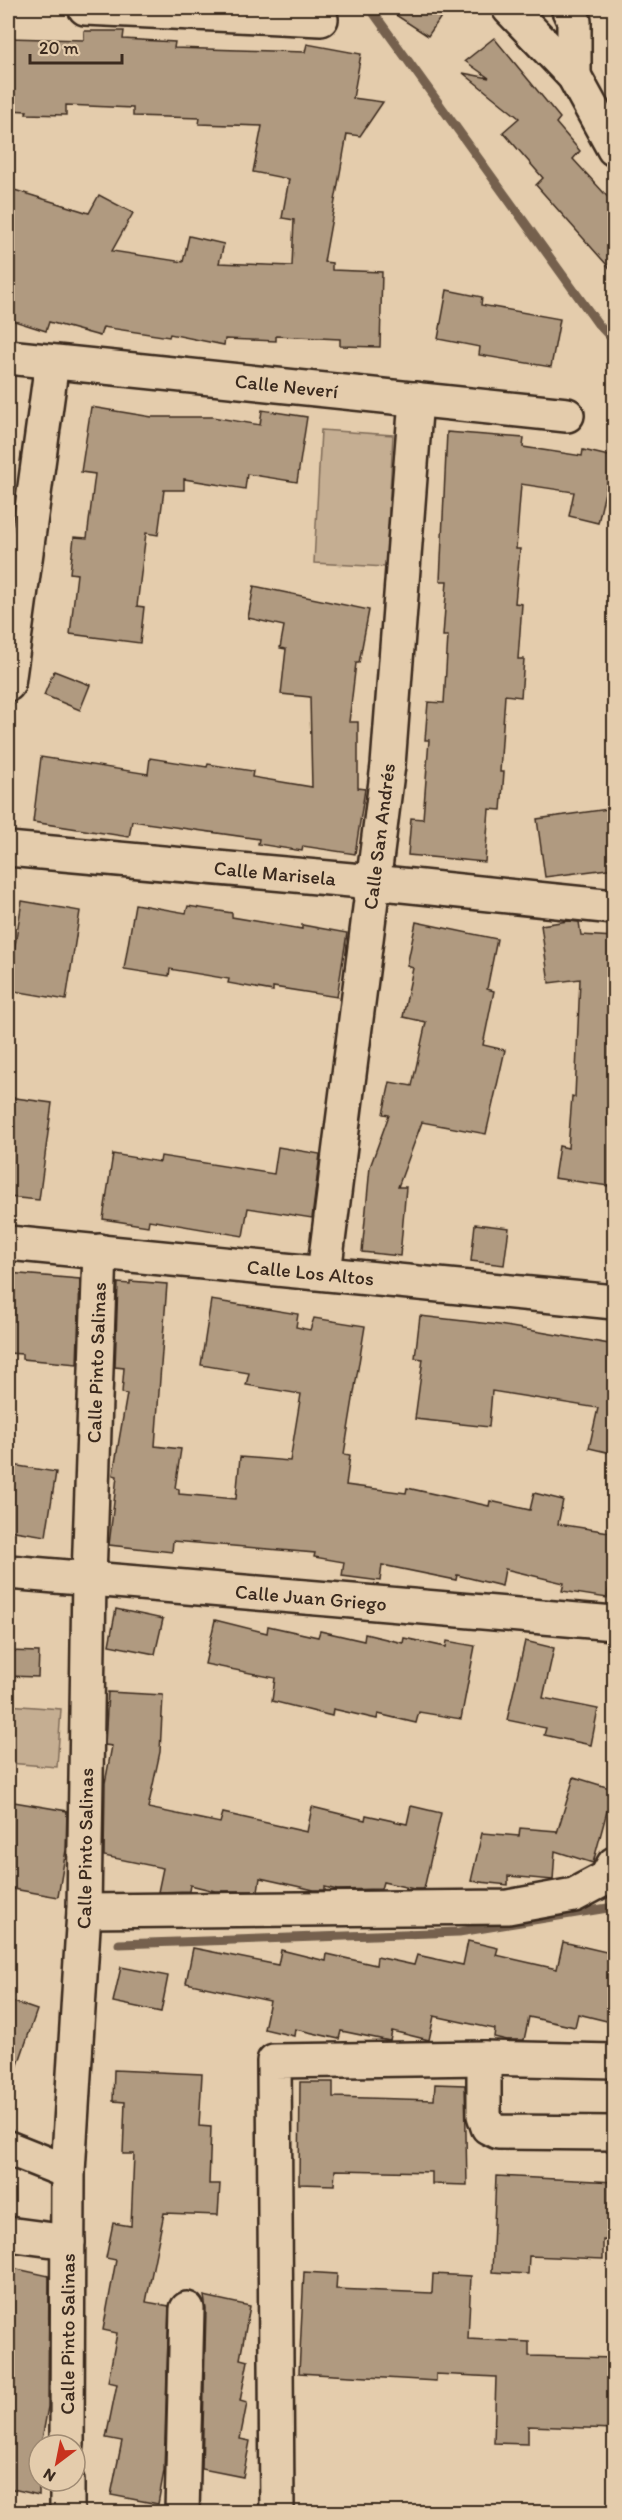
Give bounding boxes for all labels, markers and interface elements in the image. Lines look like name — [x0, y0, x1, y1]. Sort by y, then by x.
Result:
scale bar — [30, 27, 122, 65]
text: 20 m — [39, 37, 79, 59]
street label: Calle Neverí — [234, 369, 339, 403]
street label: Calle San Andrés — [358, 762, 400, 911]
street label: Calle Marisela — [213, 856, 338, 891]
street label: Calle Los Altos — [246, 1254, 375, 1291]
street label: Calle Pinto Salinas — [82, 1282, 111, 1444]
street label: Calle Juan Griego — [234, 1579, 388, 1616]
street label: Calle Pinto Salinas — [71, 1768, 98, 1930]
street label: Calle Pinto Salinas — [55, 2253, 80, 2415]
north arrow — [27, 2433, 87, 2493]
text: N — [40, 2464, 59, 2486]

